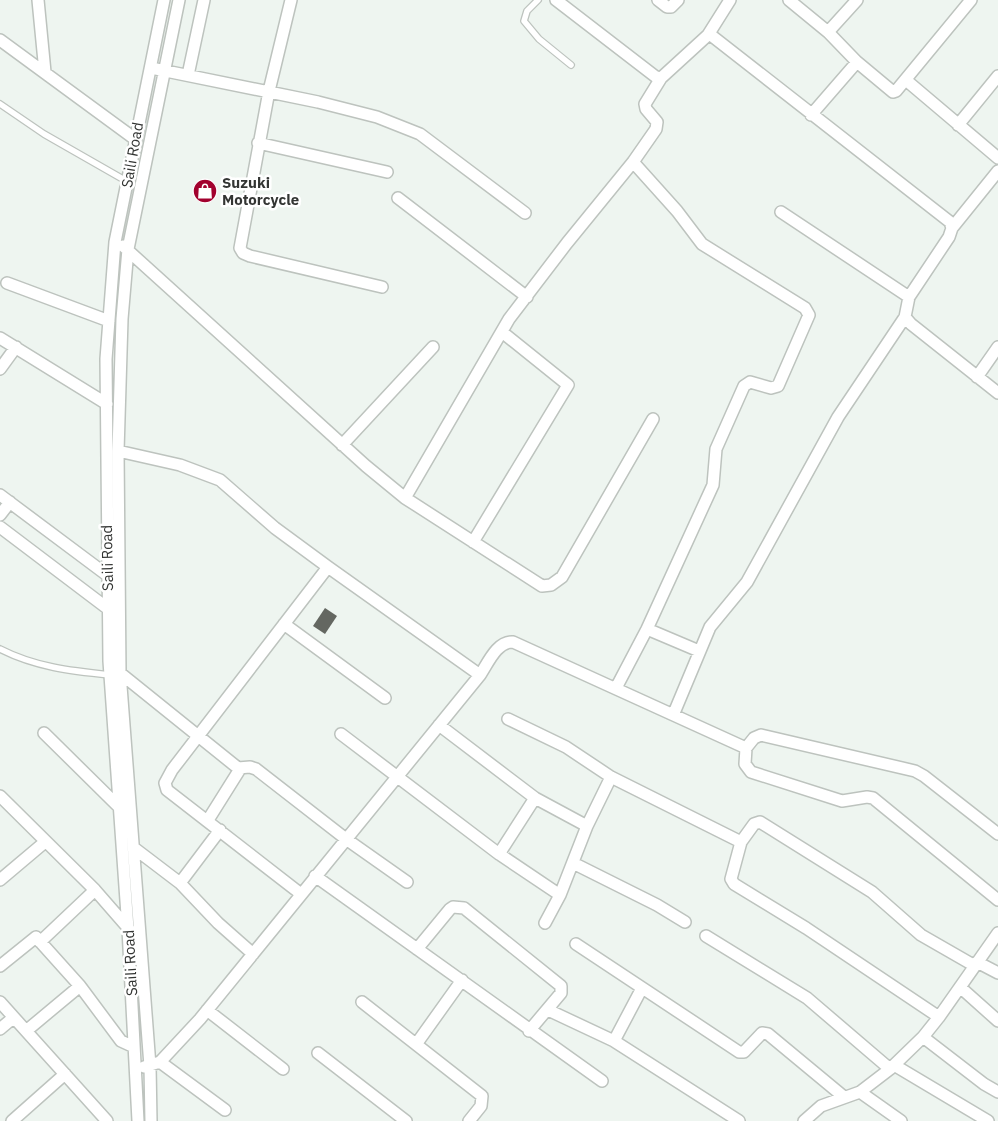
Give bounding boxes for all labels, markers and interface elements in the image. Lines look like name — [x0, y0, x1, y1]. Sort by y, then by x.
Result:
street label: Saili Road — [117, 121, 147, 189]
place label: Suzuki Motorcycle — [222, 173, 299, 209]
shop icon: Suzuki Motorcycle — [192, 178, 218, 204]
street label: Saili Road — [97, 525, 117, 591]
street label: Saili Road — [119, 929, 141, 997]

